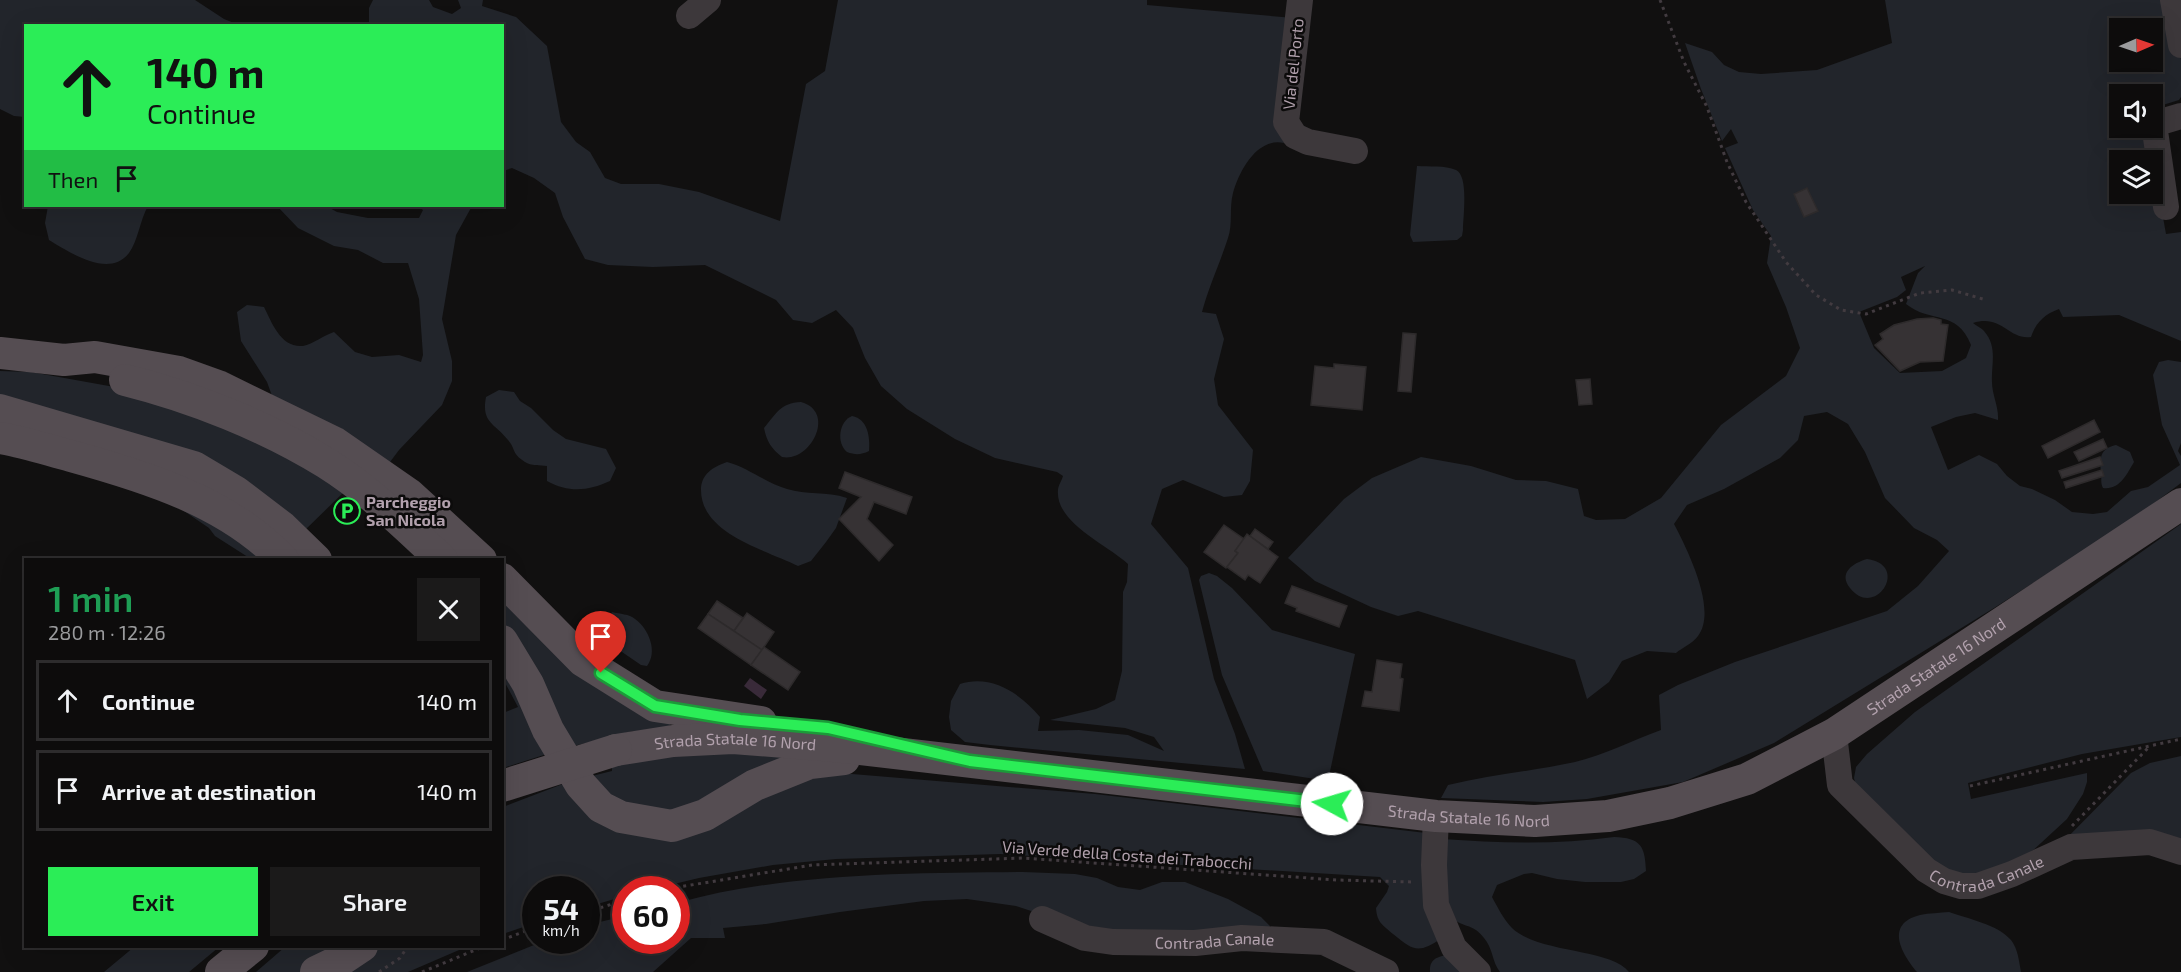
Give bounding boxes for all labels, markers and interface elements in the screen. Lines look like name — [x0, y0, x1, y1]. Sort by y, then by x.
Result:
street label: Via del Porto — [1278, 17, 1307, 111]
north arrow — [2109, 18, 2163, 72]
map controls — [2109, 18, 2163, 204]
text: 140 m — [147, 46, 264, 96]
icon: ahead — [48, 48, 126, 126]
button: sound — [2109, 84, 2163, 138]
text: Continue — [147, 97, 256, 129]
button: layers — [2109, 150, 2163, 204]
icon: arrive — [110, 162, 143, 195]
text: Then — [48, 166, 98, 192]
place label: Parcheggio San Nicola — [366, 492, 451, 529]
parking icon: Parcheggio San Nicola — [332, 496, 362, 526]
text: 1 min — [48, 576, 133, 619]
button: close — [417, 578, 480, 641]
pin — [575, 611, 626, 673]
street label: Strada Statale 16 Nord — [1863, 613, 2009, 719]
text: 280 m · 12:26 — [48, 620, 166, 644]
icon: arrive — [584, 620, 617, 653]
icon: ahead — [51, 684, 84, 717]
text: Continue — [102, 688, 195, 714]
text: 140 m — [417, 688, 477, 714]
street label: Strada Statale 16 Nord — [653, 728, 817, 754]
position arrow — [1300, 772, 1364, 836]
icon: arrive — [51, 774, 84, 807]
text: Arrive at destination — [102, 778, 316, 804]
text: 140 m — [417, 778, 477, 804]
street label: Strada Statale 16 Nord — [1387, 800, 1550, 830]
street label: Via Verde della Costa dei Trabocchi — [1002, 836, 1253, 873]
street label: Contrada Canale — [1926, 851, 2046, 895]
button: Exit — [48, 867, 258, 936]
button: Share — [270, 867, 480, 936]
speed limit sign: 60 — [612, 876, 690, 954]
text: 54 — [543, 890, 579, 926]
text: km/h — [542, 921, 580, 939]
street label: Contrada Canale — [1155, 928, 1275, 952]

